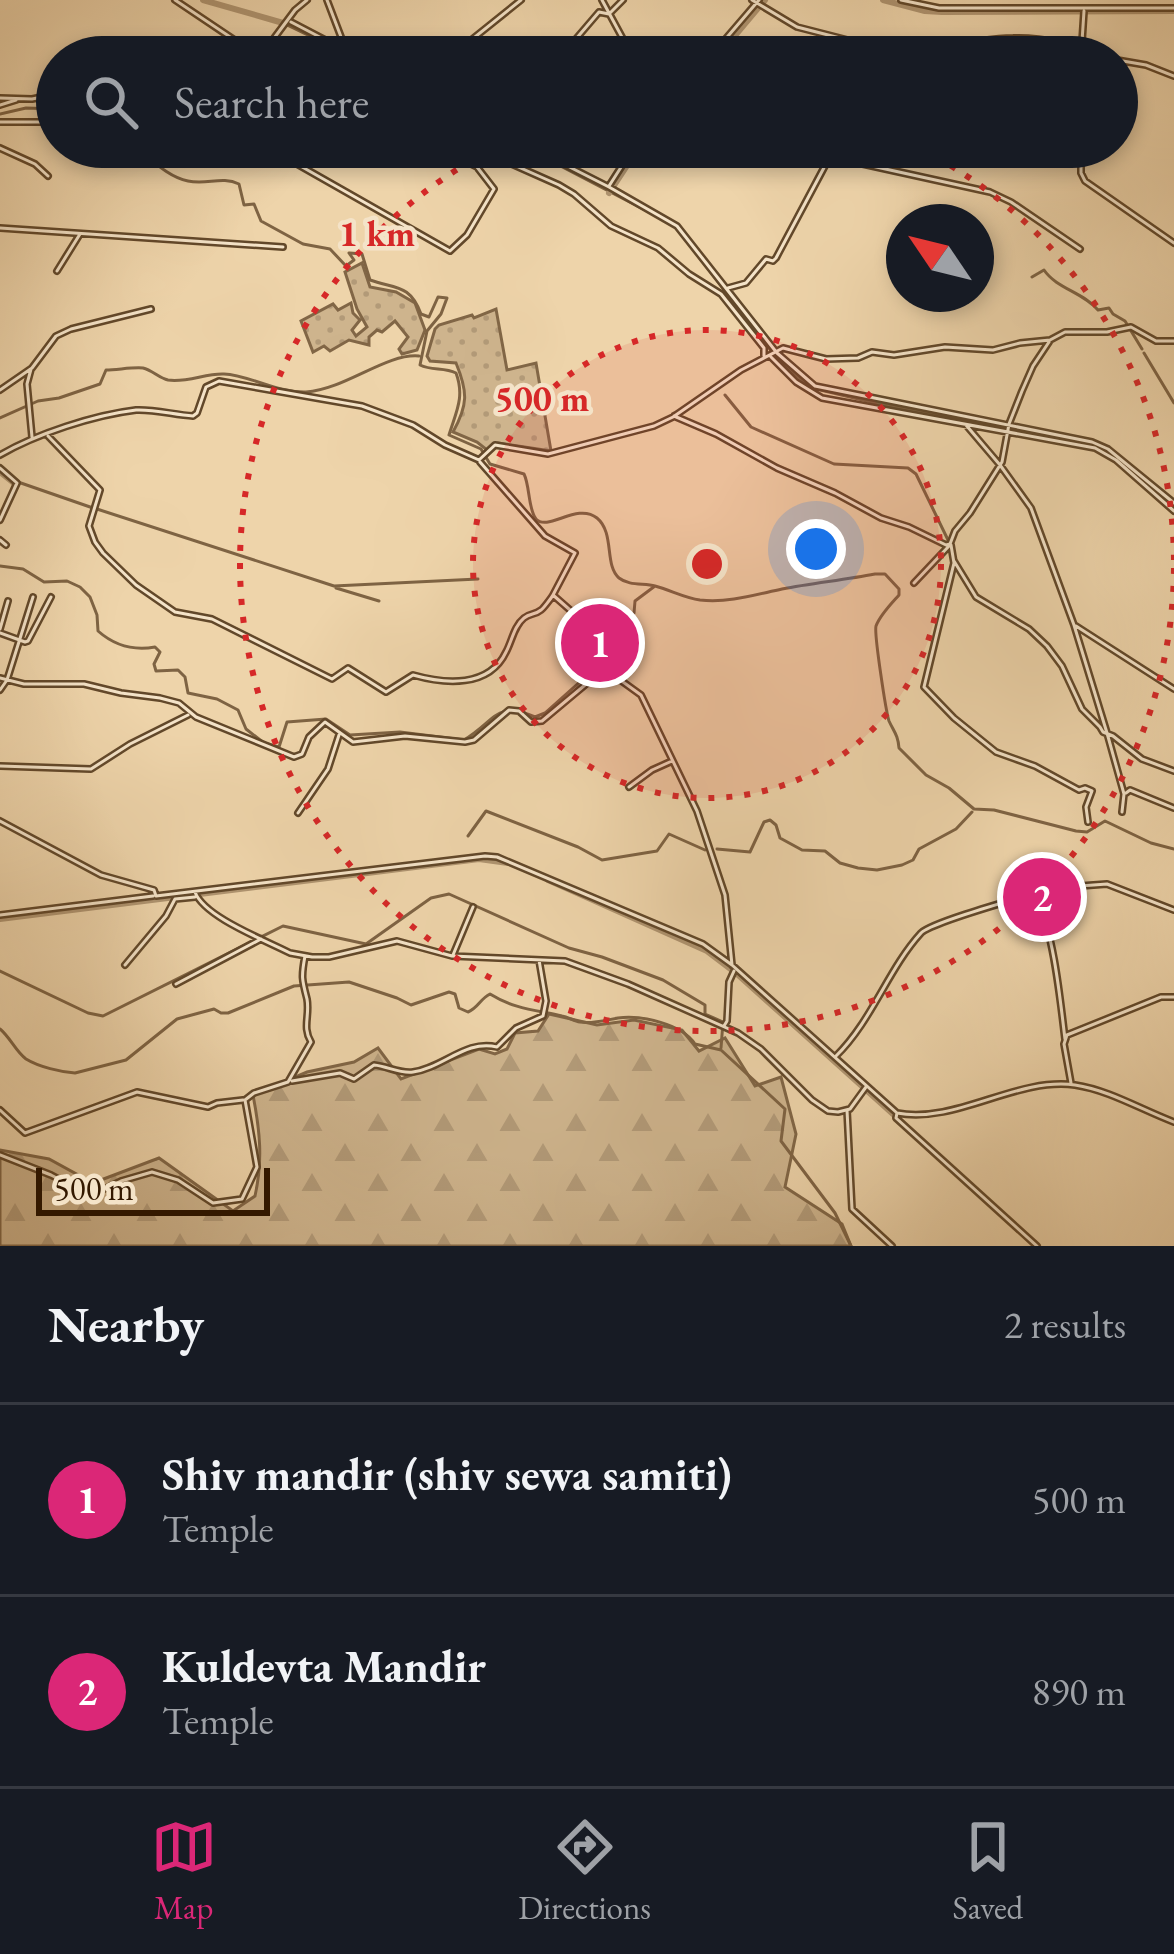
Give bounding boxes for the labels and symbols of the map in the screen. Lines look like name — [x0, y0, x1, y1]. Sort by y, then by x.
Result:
north arrow — [886, 204, 994, 312]
text: 1 km — [339, 210, 415, 257]
text: 500 m — [495, 375, 589, 422]
your location — [786, 519, 846, 579]
centre of rings — [686, 543, 728, 585]
pin: 1 — [561, 598, 639, 688]
pin: 2 — [1003, 852, 1081, 942]
scale bar — [36, 1162, 270, 1215]

